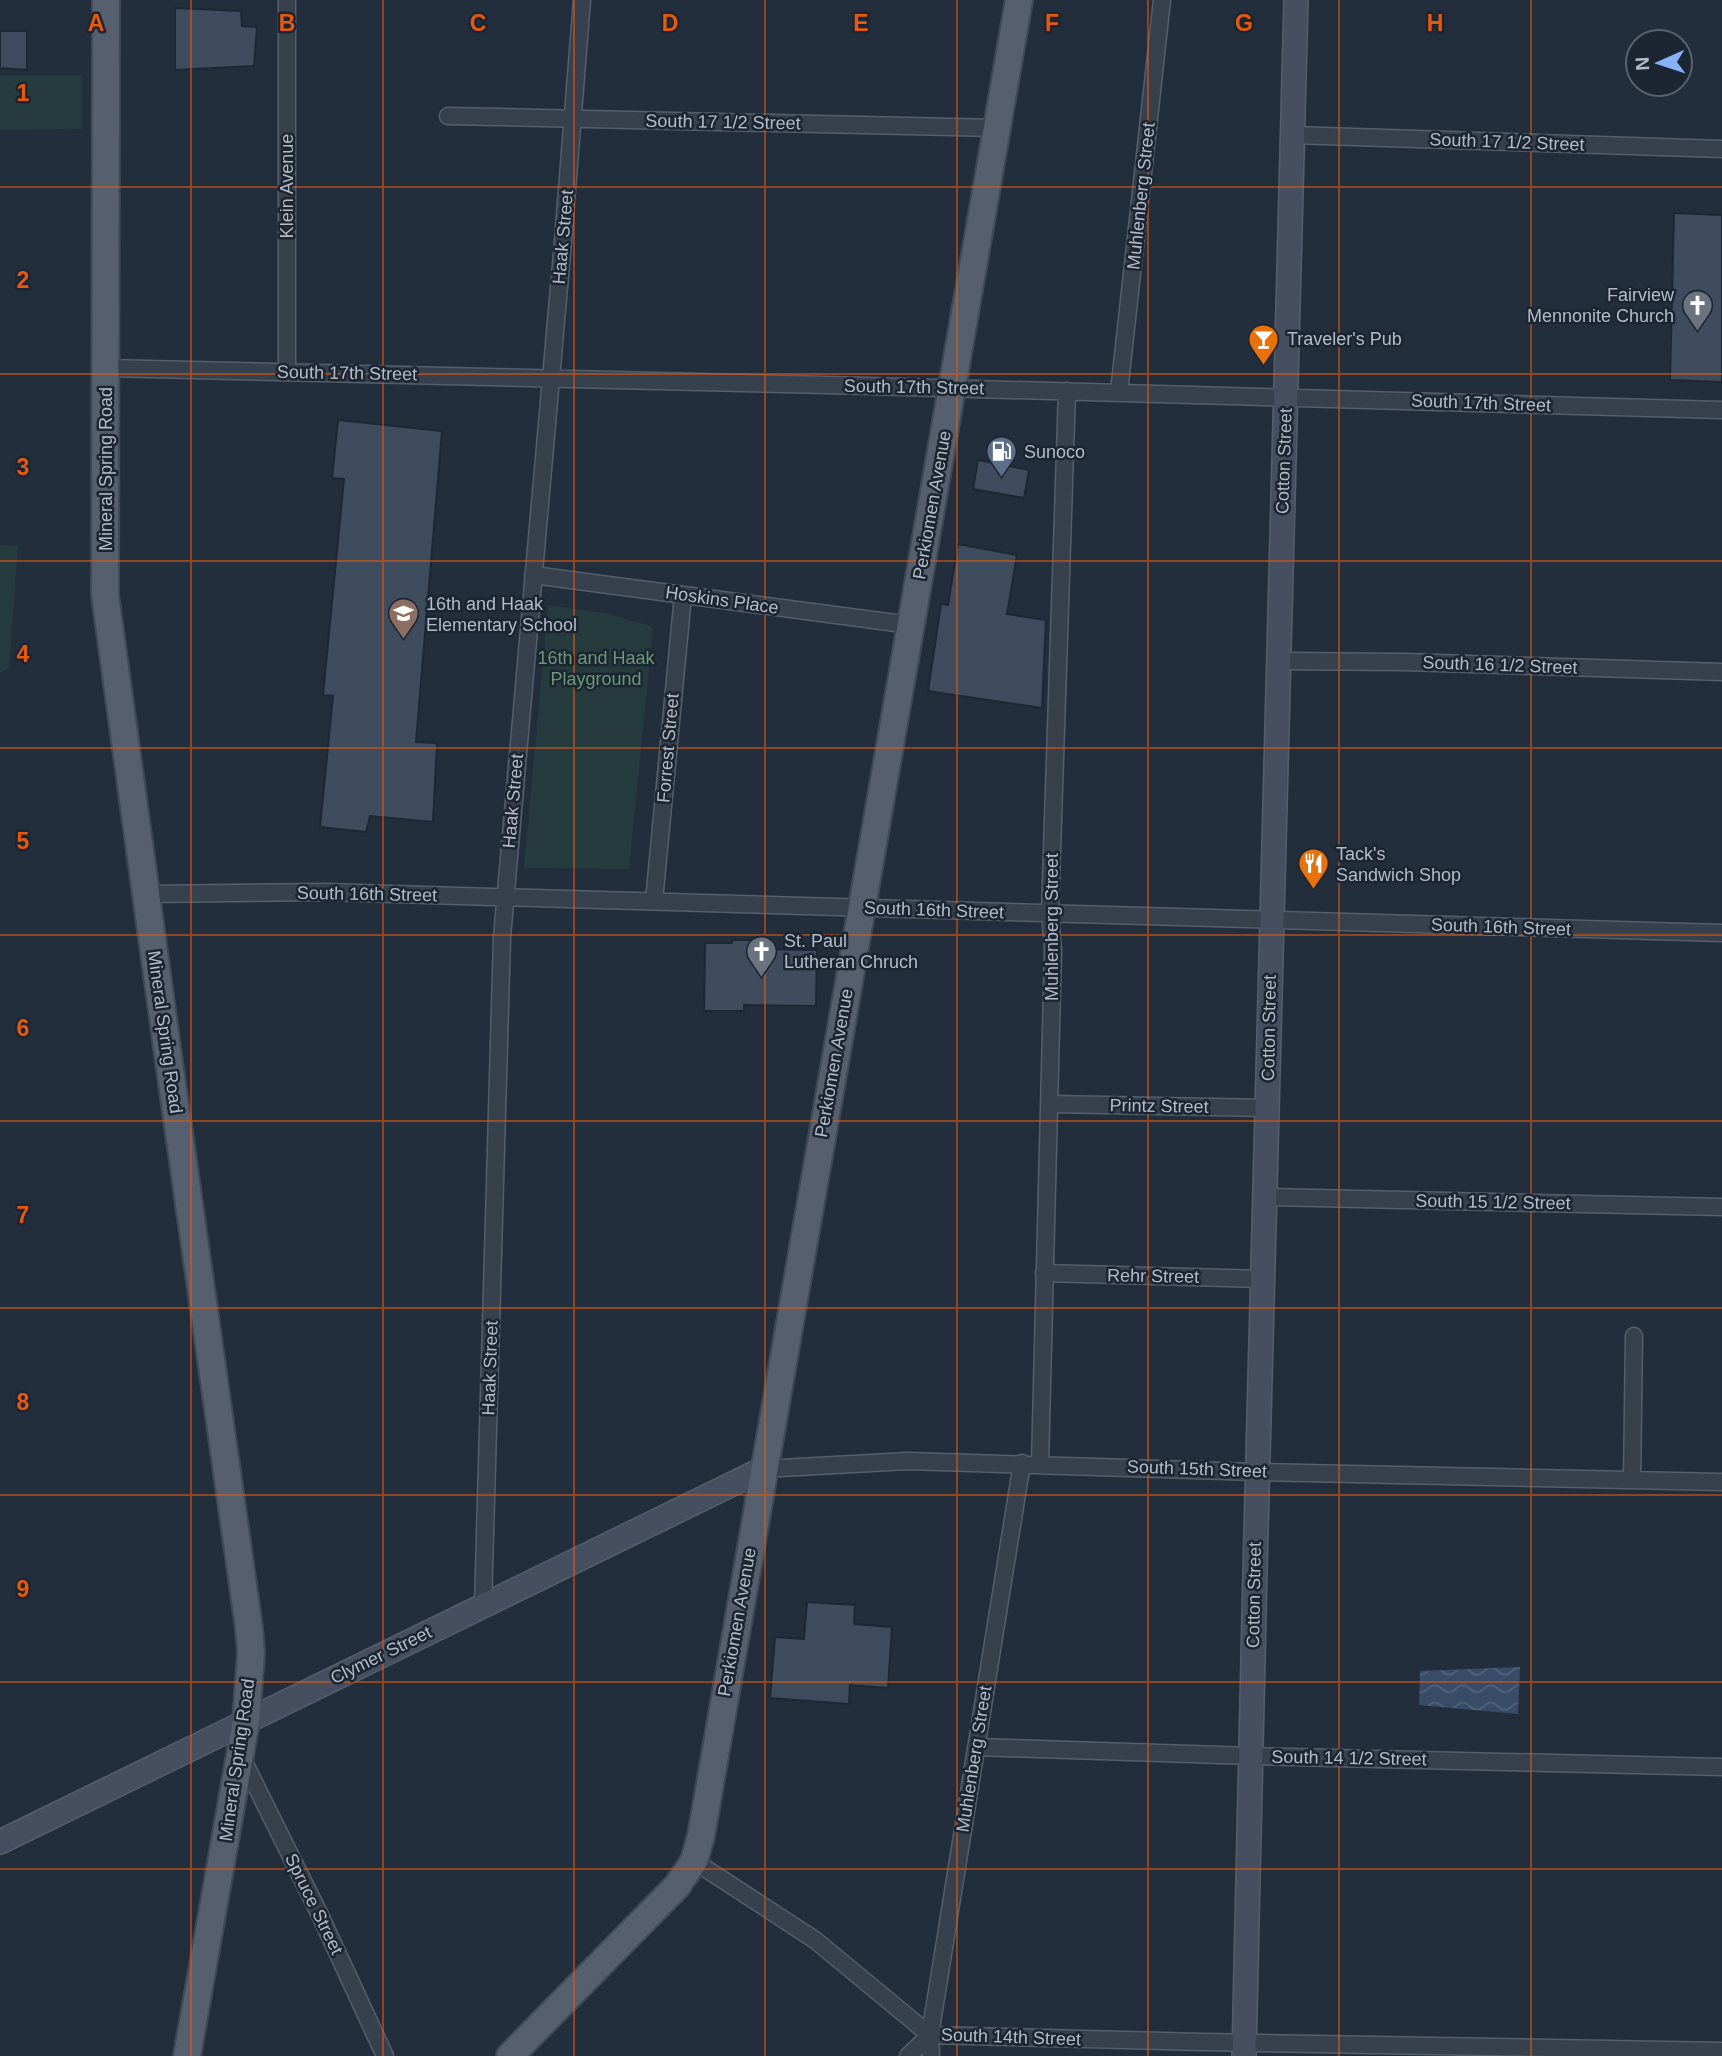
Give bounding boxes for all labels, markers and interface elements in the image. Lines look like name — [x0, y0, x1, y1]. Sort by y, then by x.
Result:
text: A — [88, 10, 104, 36]
text: B — [279, 10, 295, 36]
text: C — [470, 10, 486, 36]
text: D — [662, 10, 678, 36]
text: E — [853, 10, 869, 36]
text: F — [1045, 10, 1059, 36]
text: G — [1235, 10, 1253, 36]
text: H — [1427, 10, 1443, 36]
north arrow — [1624, 28, 1694, 98]
text: N — [1632, 56, 1653, 71]
text: 1 — [17, 80, 30, 106]
street label: South 17 1/2 Street — [645, 111, 801, 133]
street label: Muhlenberg Street — [1123, 121, 1159, 271]
street label: South 17 1/2 Street — [1429, 129, 1585, 155]
street label: Klein Avenue — [277, 134, 297, 238]
street label: Haak Street — [549, 189, 577, 285]
text: 2 — [17, 267, 29, 293]
place label: Fairview Mennonite Church — [1527, 285, 1675, 326]
church icon: Fairview Mennonite Church — [1680, 288, 1714, 332]
bar icon: Traveler's Pub — [1247, 322, 1281, 366]
place label: Traveler's Pub — [1287, 329, 1402, 349]
street label: South 17th Street — [277, 362, 417, 384]
street label: South 17th Street — [844, 376, 984, 398]
street label: Mineral Spring Road — [96, 387, 116, 551]
street label: South 17th Street — [1411, 391, 1551, 415]
street label: Cotton Street — [1272, 408, 1296, 514]
street label: Perkiomen Avenue — [909, 429, 955, 581]
fuel station icon: Sunoco — [984, 435, 1018, 479]
place label: Sunoco — [1024, 442, 1085, 462]
text: 3 — [17, 454, 29, 480]
street label: Hoskins Place — [664, 582, 780, 618]
place label: 16th and Haak Elementary School — [426, 594, 577, 635]
school or university icon: 16th and Haak Elementary School — [386, 597, 420, 641]
text: 4 — [17, 641, 30, 667]
park label: 16th and Haak Playground — [537, 648, 656, 689]
street label: South 16 1/2 Street — [1422, 652, 1578, 678]
street label: Forrest Street — [653, 692, 683, 804]
street label: Haak Street — [499, 753, 527, 849]
text: 5 — [17, 828, 30, 854]
place label: Tack's Sandwich Shop — [1336, 844, 1461, 885]
restaurant icon: Tack's Sandwich Shop — [1296, 847, 1330, 891]
street label: Muhlenberg Street — [1042, 853, 1062, 1001]
street label: South 16th Street — [297, 883, 437, 905]
street label: South 16th Street — [864, 898, 1004, 922]
street label: South 16th Street — [1431, 915, 1571, 939]
place label: St. Paul Lutheran Chruch — [784, 931, 918, 972]
church icon: St. Paul Lutheran Chruch — [744, 934, 778, 978]
street label: Mineral Spring Road — [144, 949, 186, 1115]
street label: Cotton Street — [1258, 975, 1280, 1081]
street label: Perkiomen Avenue — [811, 987, 857, 1139]
text: 6 — [17, 1015, 29, 1041]
street label: Printz Street — [1109, 1095, 1209, 1117]
street label: South 15 1/2 Street — [1415, 1191, 1571, 1213]
text: 7 — [17, 1202, 29, 1228]
street label: Rehr Street — [1107, 1265, 1199, 1287]
street label: Haak Street — [478, 1320, 502, 1416]
text: 8 — [17, 1389, 30, 1415]
street label: South 15th Street — [1127, 1457, 1267, 1481]
street label: Cotton Street — [1243, 1542, 1265, 1648]
street label: Perkiomen Avenue — [714, 1546, 760, 1698]
text: 9 — [17, 1576, 29, 1602]
street label: Clymer Street — [327, 1622, 435, 1688]
street label: Mineral Spring Road — [216, 1677, 258, 1843]
street label: Muhlenberg Street — [953, 1684, 995, 1834]
street label: South 14 1/2 Street — [1271, 1747, 1427, 1769]
street label: Spruce Street — [281, 1850, 347, 1958]
street label: South 14th Street — [941, 2025, 1081, 2049]

